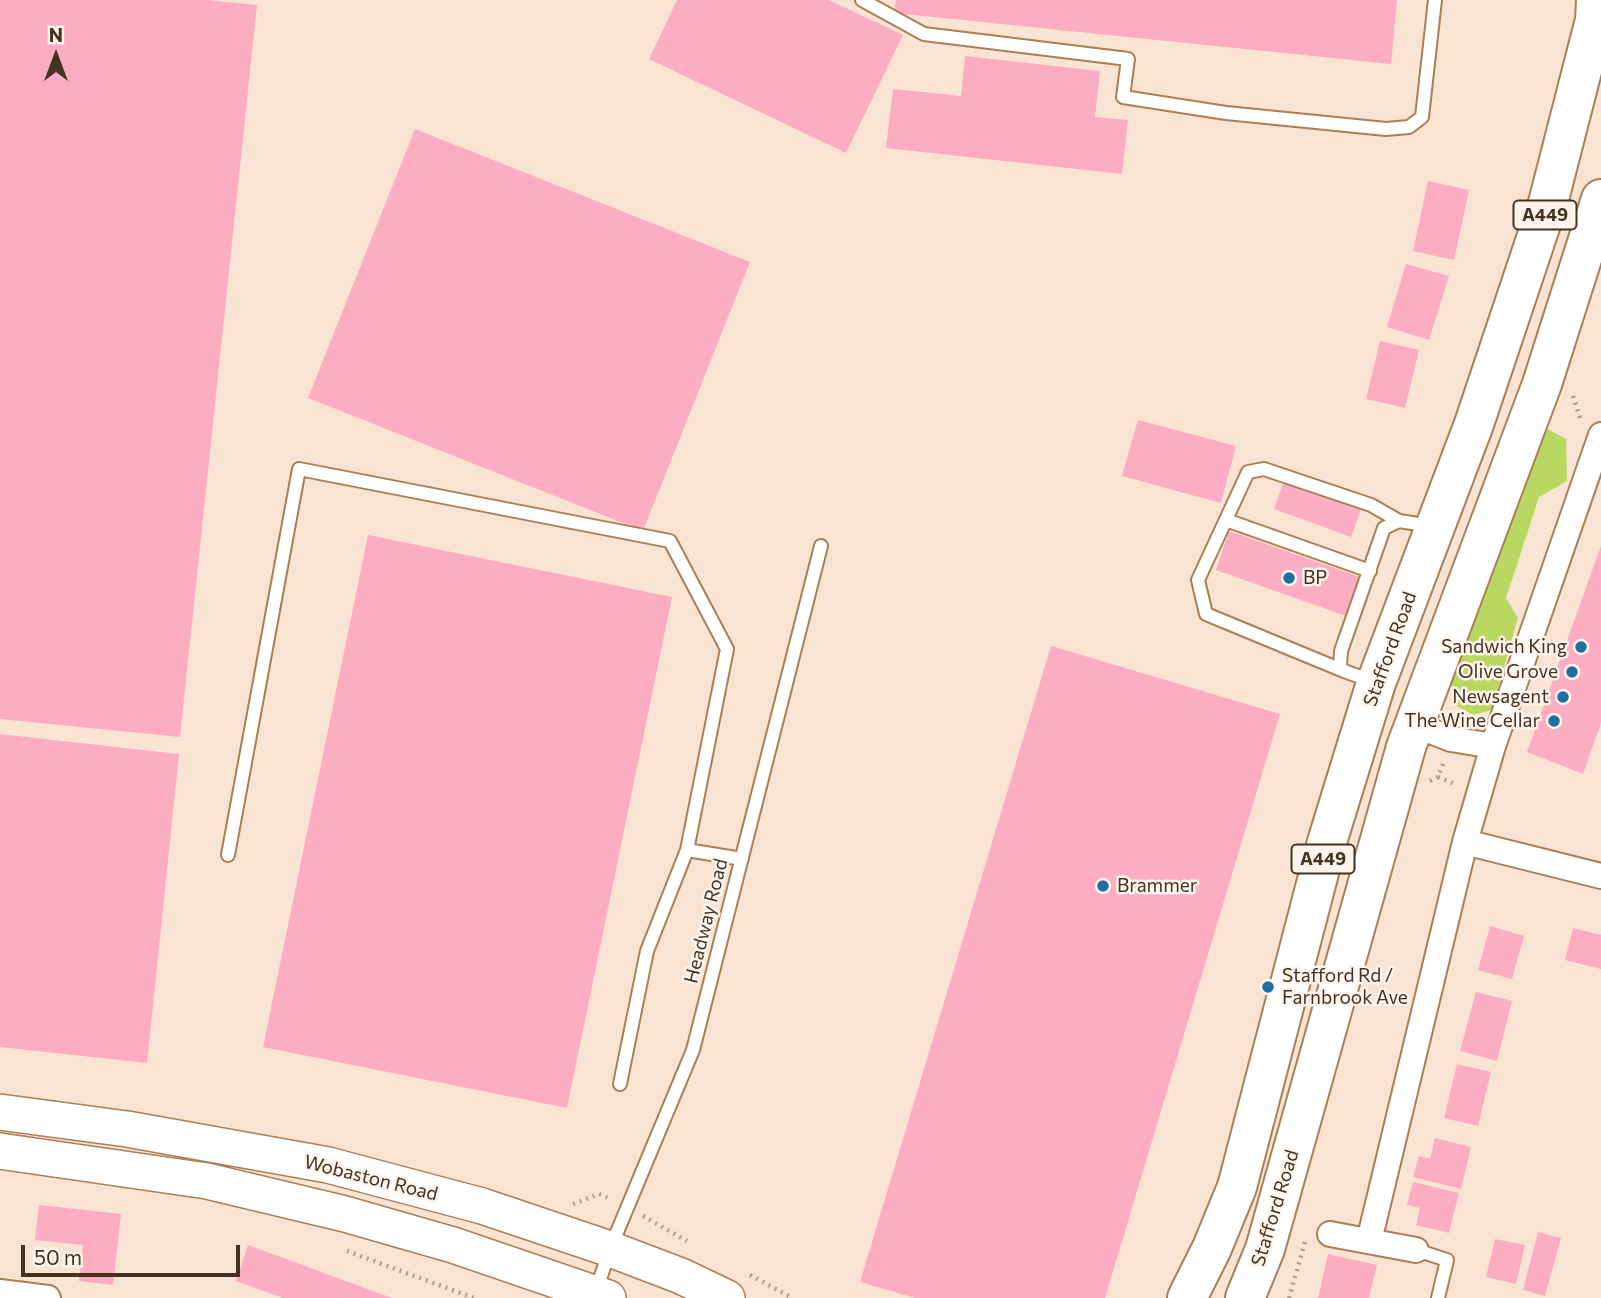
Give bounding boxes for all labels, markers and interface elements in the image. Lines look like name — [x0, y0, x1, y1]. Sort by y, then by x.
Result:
north arrow — [21, 21, 91, 91]
text: N — [49, 23, 63, 46]
road number: A449 — [1514, 200, 1576, 230]
place label: BP — [1303, 567, 1327, 589]
marker: BP — [1281, 570, 1297, 586]
street label: Stafford Road — [1359, 589, 1421, 709]
place label: Sandwich King — [1441, 636, 1567, 658]
marker: Sandwich King — [1573, 639, 1589, 655]
place label: Olive Grove — [1458, 661, 1558, 683]
marker: Olive Grove — [1564, 664, 1580, 680]
place label: Newsagent — [1452, 686, 1549, 708]
marker: Newsagent — [1555, 689, 1571, 705]
place label: The Wine Cellar — [1404, 710, 1540, 732]
marker: The Wine Cellar — [1546, 713, 1562, 729]
road number: A449 — [1292, 844, 1354, 874]
street label: Headway Road — [679, 856, 733, 986]
place label: Brammer — [1117, 875, 1197, 897]
marker: Brammer — [1095, 878, 1111, 894]
place label: Stafford Rd / Farnbrook Ave — [1282, 965, 1408, 1009]
marker: Stafford Rd / Farnbrook Ave — [1260, 979, 1276, 995]
street label: Stafford Road — [1246, 1147, 1304, 1269]
street label: Wobaston Road — [302, 1150, 440, 1206]
scale bar — [24, 1232, 243, 1276]
text: 50 m — [34, 1244, 82, 1269]

